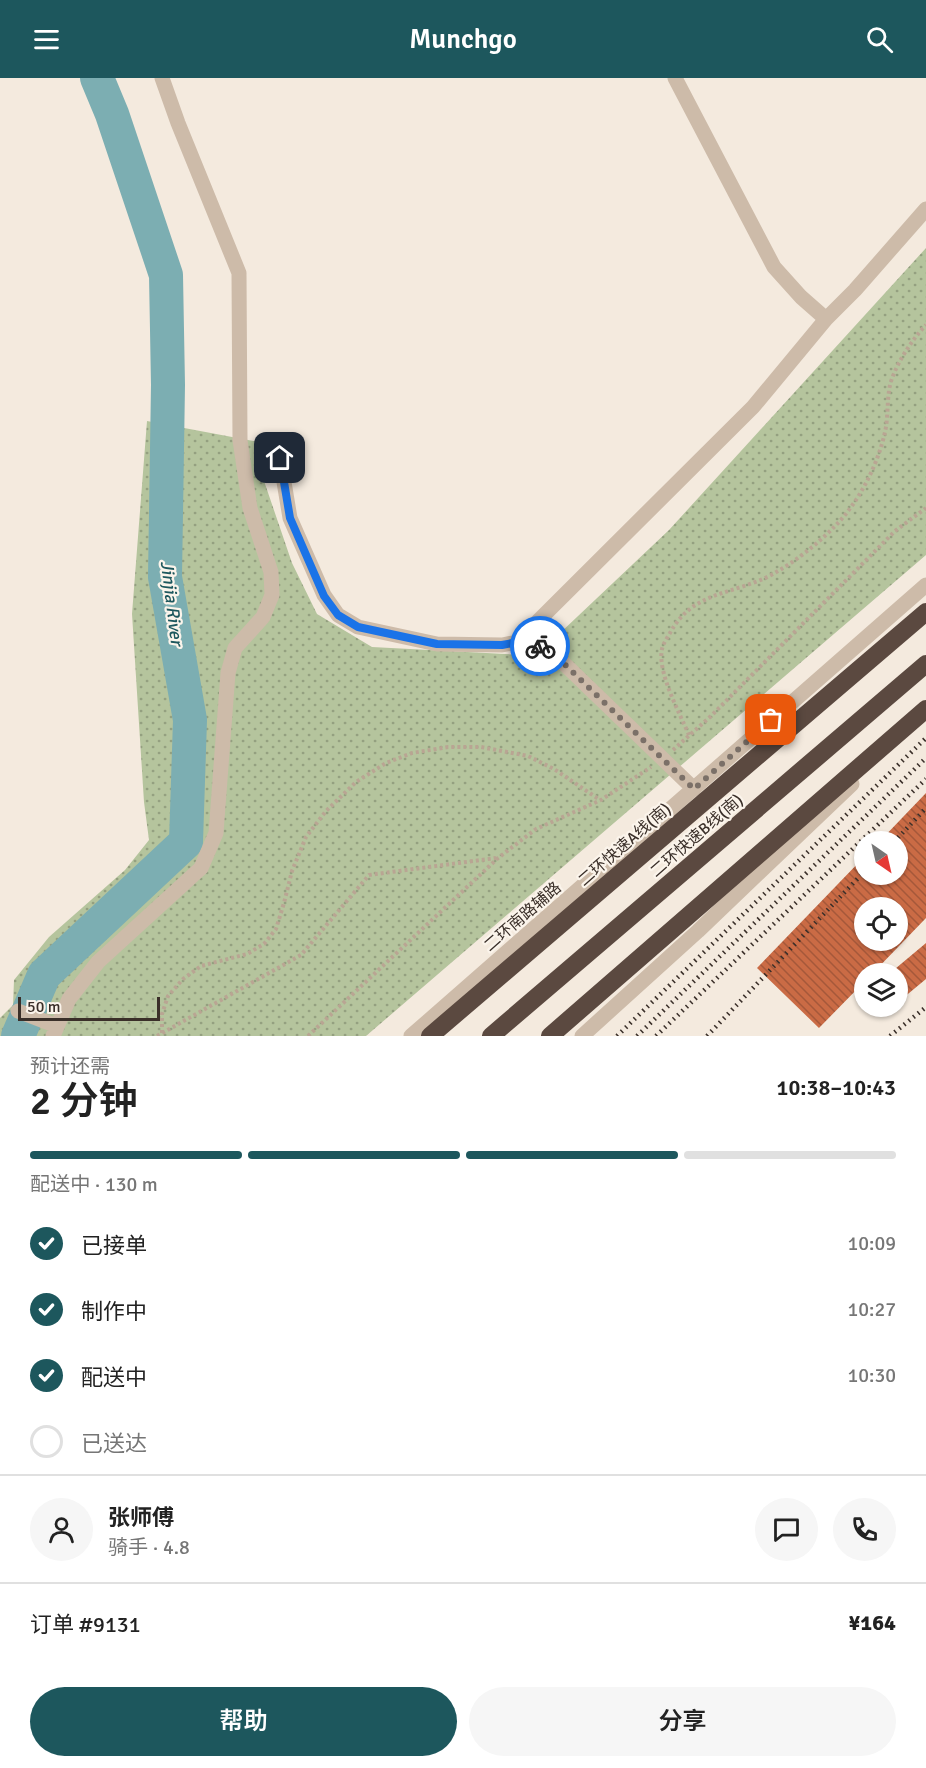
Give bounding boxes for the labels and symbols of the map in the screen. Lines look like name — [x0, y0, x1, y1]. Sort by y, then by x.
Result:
pin — [254, 432, 305, 483]
water label: Jinjia River — [156, 560, 188, 649]
courier — [510, 616, 570, 676]
pin — [745, 694, 796, 745]
street label: 二环快速B线(南) — [646, 790, 747, 881]
street label: 二环快速A线(南) — [574, 799, 675, 890]
north arrow — [854, 831, 908, 885]
street label: 二环南路辅路 — [480, 878, 565, 956]
scale bar — [18, 994, 160, 1022]

